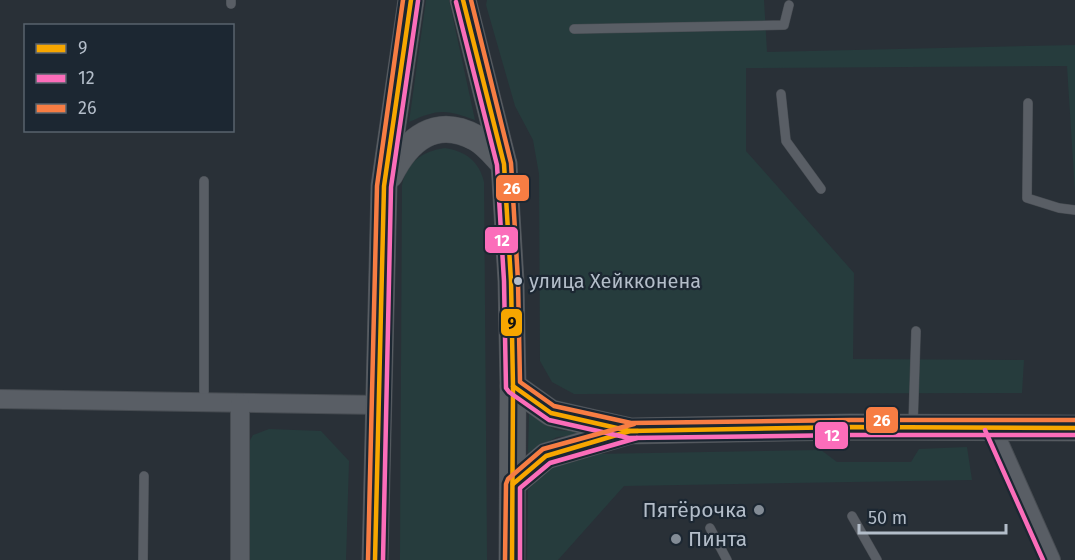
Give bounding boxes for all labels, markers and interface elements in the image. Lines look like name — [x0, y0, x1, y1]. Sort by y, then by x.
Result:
legend — [24, 24, 234, 132]
text: 9 — [78, 37, 87, 59]
text: 12 — [78, 67, 95, 89]
text: 26 — [78, 97, 97, 119]
line badge: 26 — [495, 174, 530, 202]
text: 26 — [503, 179, 521, 198]
line badge: 12 — [484, 226, 519, 254]
text: 12 — [494, 231, 510, 250]
place label: улица Хейкконена — [529, 269, 701, 293]
marker: улица Хейкконена — [512, 275, 524, 287]
line badge: 9 — [500, 308, 523, 337]
text: 9 — [508, 313, 517, 332]
line badge: 26 — [865, 406, 899, 434]
text: 26 — [873, 411, 891, 430]
line badge: 12 — [814, 421, 849, 450]
text: 12 — [824, 426, 840, 445]
place label: Пятёрочка — [643, 497, 747, 523]
scale bar — [859, 497, 1006, 535]
marker: Пятёрочка — [752, 503, 766, 517]
text: 50 m — [868, 507, 907, 529]
place label: Пинта — [688, 526, 747, 552]
marker: Пинта — [669, 532, 683, 546]

